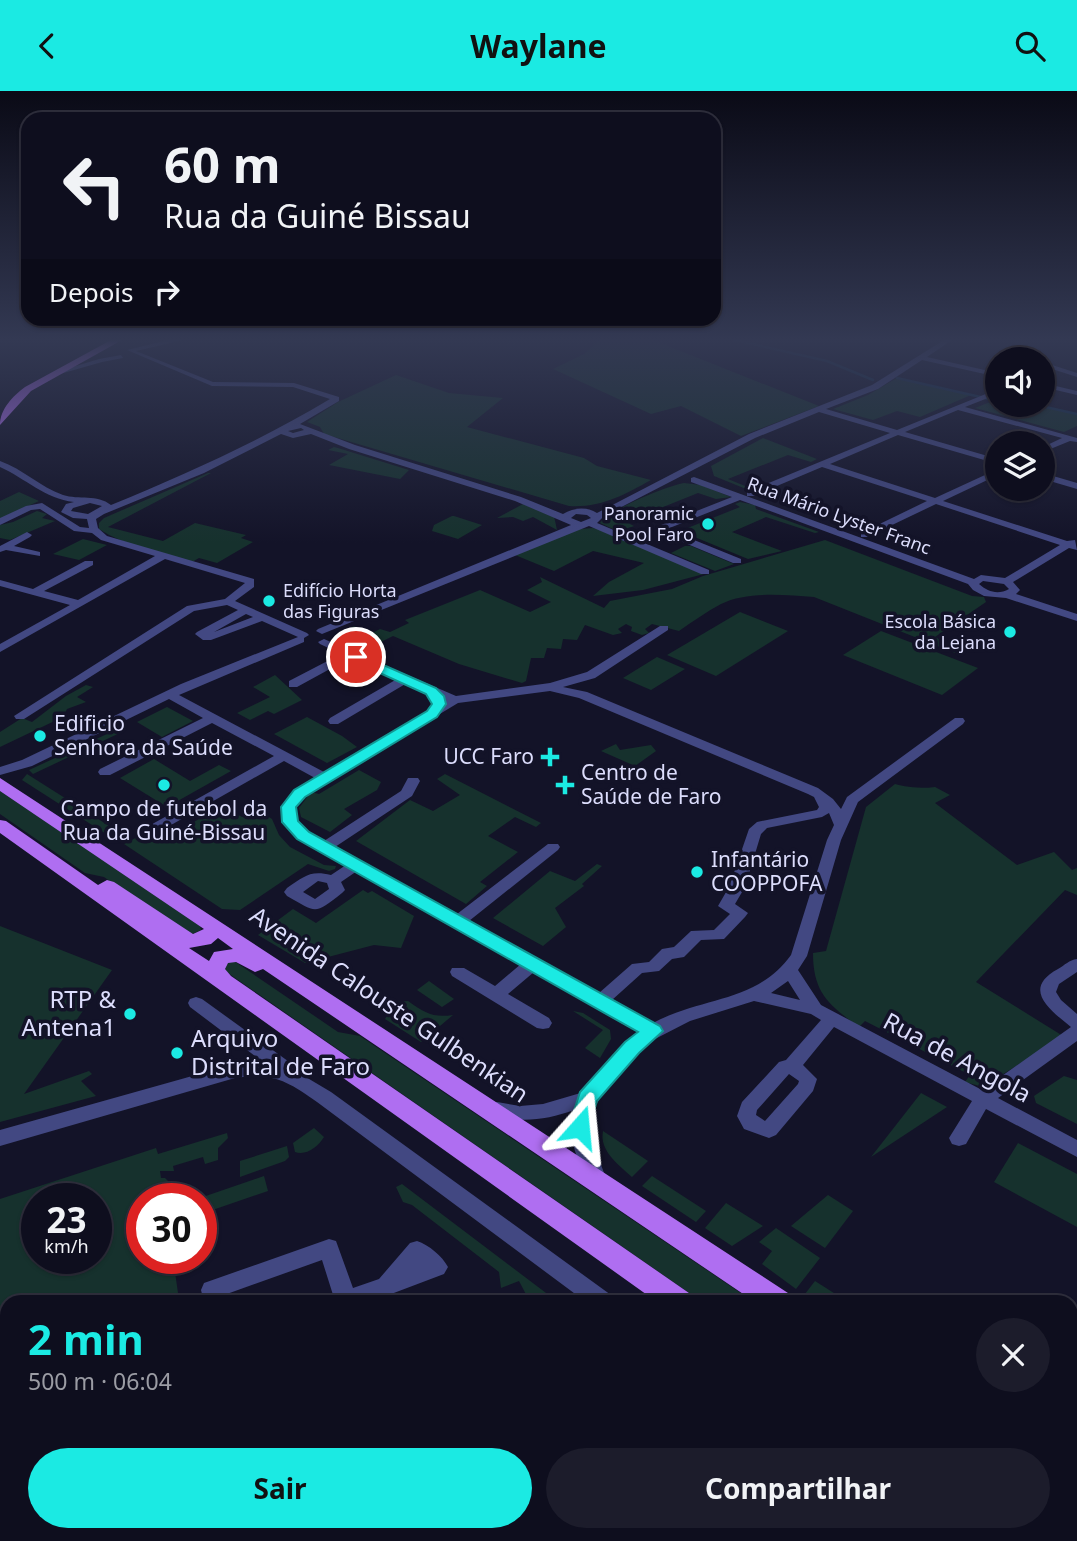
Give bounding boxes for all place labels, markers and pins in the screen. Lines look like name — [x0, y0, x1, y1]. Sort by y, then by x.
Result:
place label: Panoramic Pool Faro — [604, 501, 694, 546]
marker: Panoramic Pool Faro — [700, 516, 716, 532]
place label: Edifício Horta das Figuras — [283, 578, 397, 623]
marker: Edifício Horta das Figuras — [261, 593, 277, 609]
place label: Escola Básica da Lejana — [885, 609, 996, 654]
marker: Escola Básica da Lejana — [1002, 624, 1018, 640]
pin — [326, 627, 386, 687]
place label: Edificio Senhora da Saúde — [54, 709, 233, 761]
marker: Edificio Senhora da Saúde — [32, 728, 48, 744]
place label: UCC Faro — [443, 742, 534, 770]
marker: UCC Faro — [540, 747, 560, 767]
place label: Centro de Saúde de Faro — [581, 758, 721, 810]
marker: Centro de Saúde de Faro — [555, 775, 575, 795]
marker: Campo de futebol da Rua da Guiné-Bissau — [156, 777, 172, 793]
place label: Campo de futebol da Rua da Guiné-Bissau — [61, 794, 267, 846]
place label: Infantário COOPPOFA — [711, 845, 823, 897]
marker: Infantário COOPPOFA — [689, 864, 705, 880]
place label: RTP & Antena1 — [22, 982, 116, 1043]
marker: RTP & Antena1 — [122, 1006, 138, 1022]
place label: Arquivo Distrital de Faro — [191, 1021, 370, 1082]
marker: Arquivo Distrital de Faro — [169, 1045, 185, 1061]

